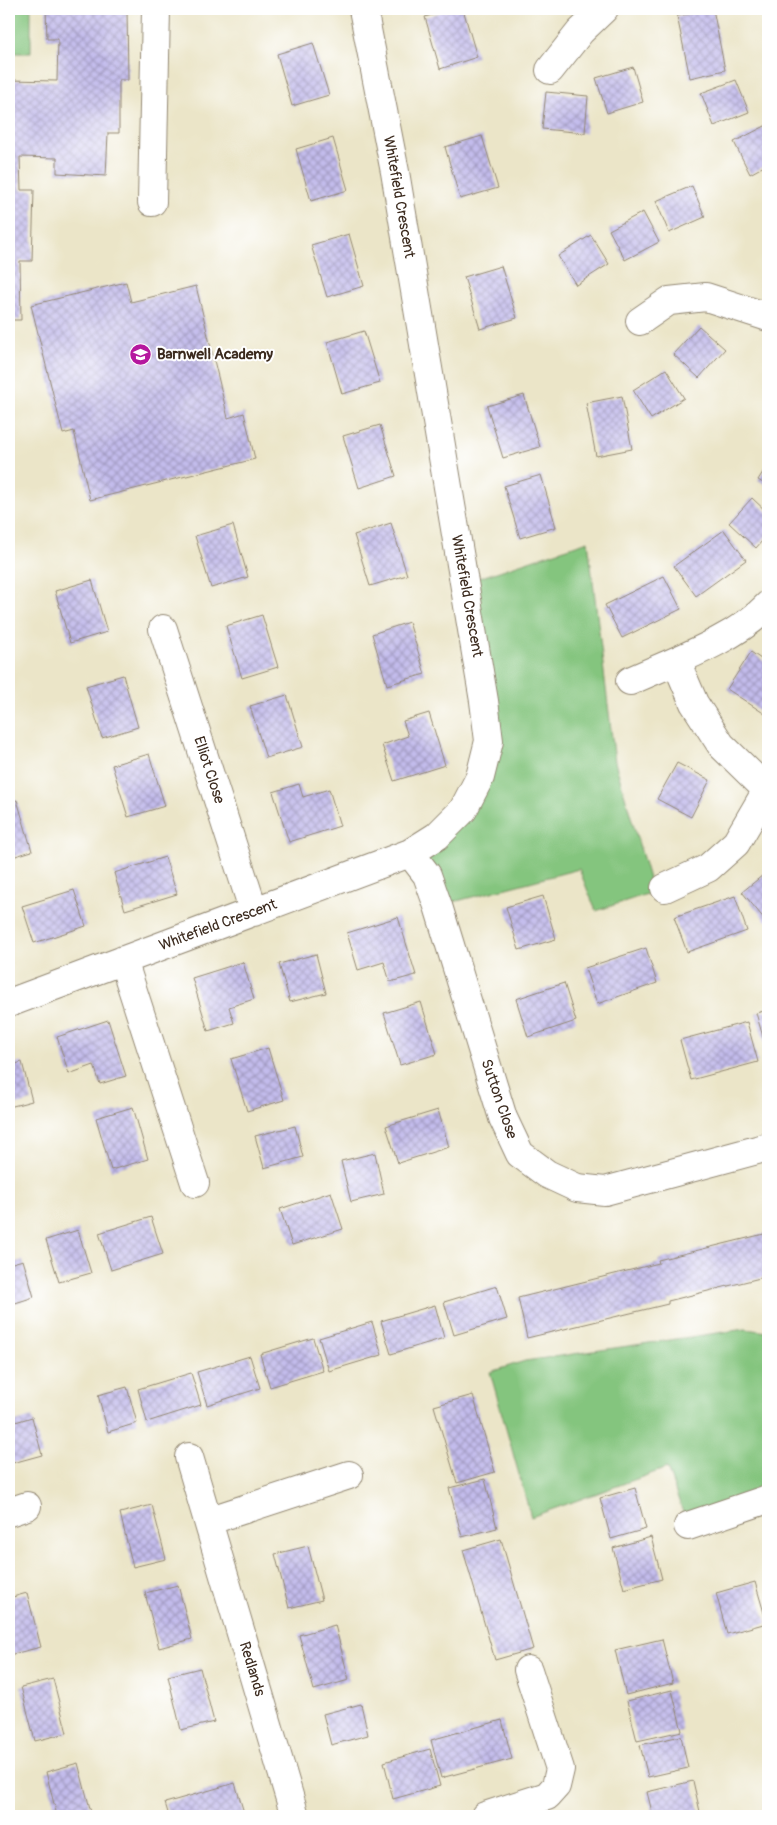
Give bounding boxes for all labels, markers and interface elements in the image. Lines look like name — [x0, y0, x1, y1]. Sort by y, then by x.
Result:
street label: Whitefield Crescent — [379, 134, 419, 261]
school or university icon: Barnwell Academy — [129, 342, 153, 366]
place label: Barnwell Academy — [157, 345, 274, 364]
street label: Whitefield Crescent — [447, 533, 487, 660]
street label: Elliot Close — [189, 734, 229, 807]
street label: Whitefield Crescent — [157, 895, 280, 955]
street label: Sutton Close — [477, 1057, 522, 1142]
street label: Redlands — [235, 1639, 269, 1699]

